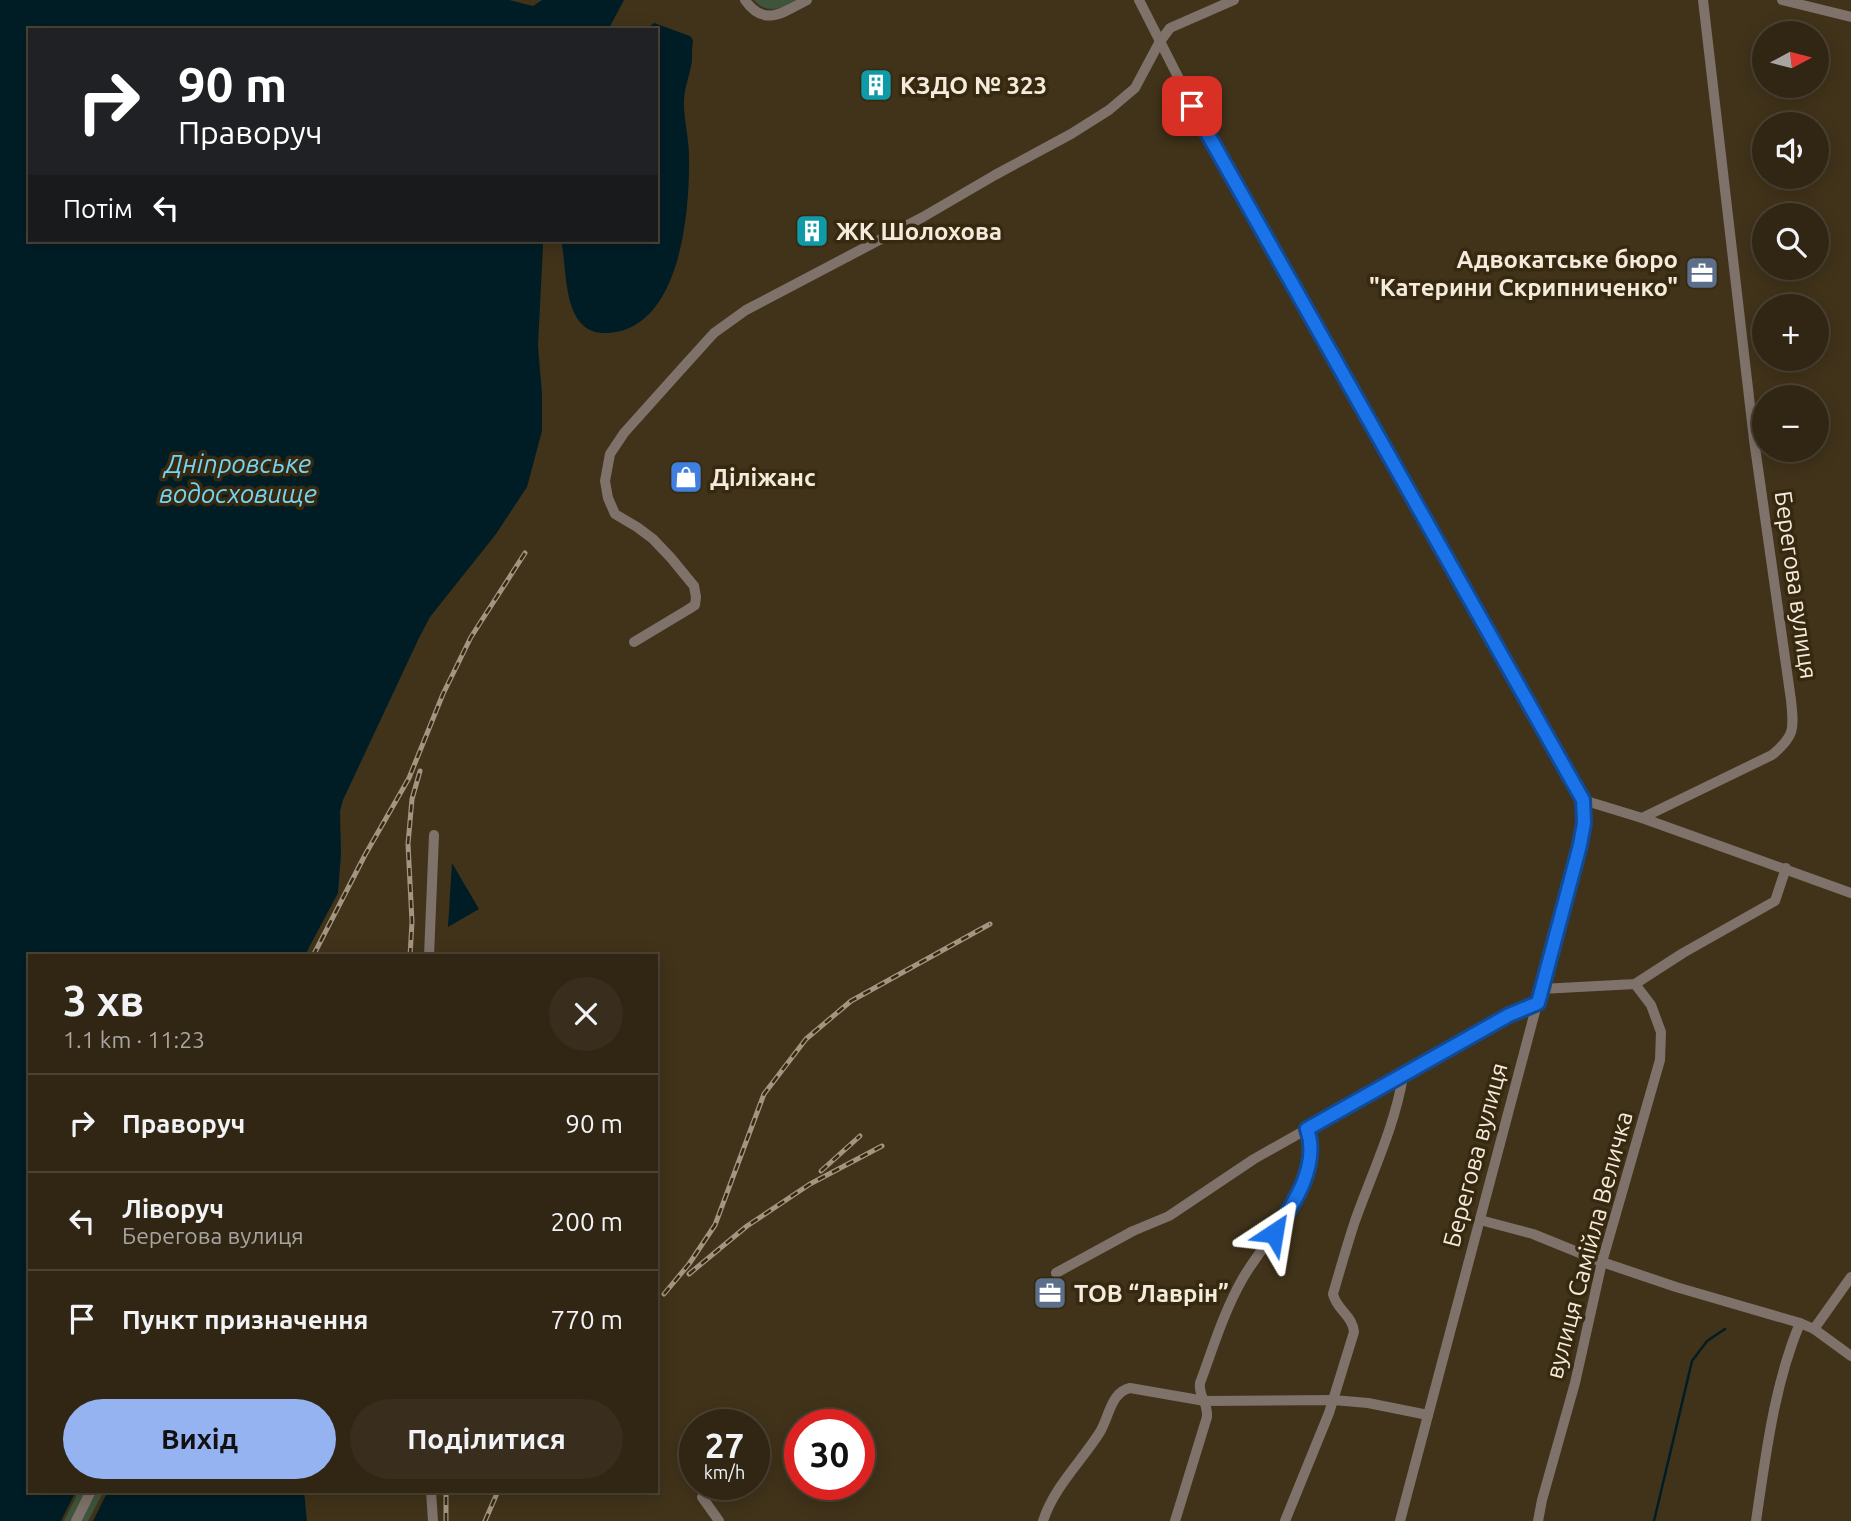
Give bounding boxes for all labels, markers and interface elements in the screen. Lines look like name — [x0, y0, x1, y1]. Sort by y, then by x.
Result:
north arrow — [1752, 21, 1829, 98]
map controls — [1752, 21, 1829, 462]
icon: right — [63, 56, 154, 147]
text: 90 m — [178, 56, 287, 111]
building icon: КЗДО № 323 — [857, 66, 895, 104]
place label: КЗДО № 323 — [900, 72, 1047, 99]
pin — [1162, 76, 1222, 136]
icon: arrive — [1173, 87, 1211, 125]
button: sound — [1752, 112, 1829, 189]
text: Праворуч — [178, 114, 323, 150]
icon: left — [147, 189, 185, 227]
text: Потім — [63, 194, 133, 223]
button: search — [1752, 203, 1829, 280]
building icon: ЖК Шолохова — [793, 212, 831, 250]
place label: ЖК Шолохова — [836, 218, 1002, 245]
place label: Адвокатське бюро "Катерини Скрипниченко" — [1369, 246, 1678, 301]
office icon: Адвокатське бюро "Катерини Скрипниченко" — [1683, 254, 1721, 292]
button: + — [1752, 294, 1829, 371]
button: − — [1752, 385, 1829, 462]
water label: Дніпровське водосховище — [159, 449, 317, 508]
shop icon: Діліжанс — [667, 458, 705, 496]
place label: Діліжанс — [710, 464, 816, 491]
street label: Берегова вулиця — [1769, 489, 1823, 681]
text: 3 хв — [63, 977, 144, 1024]
button: close — [549, 977, 623, 1051]
text: 1.1 km · 11:23 — [63, 1027, 205, 1052]
street label: Берегова вулиця — [1437, 1060, 1513, 1250]
icon: right — [63, 1104, 101, 1142]
street label: вулиця Самійла Величка — [1540, 1108, 1638, 1382]
text: Праворуч — [122, 1109, 245, 1138]
text: 90 m — [565, 1109, 623, 1138]
text: Ліворуч — [122, 1194, 224, 1223]
position arrow — [1237, 1196, 1311, 1270]
icon: left — [63, 1202, 101, 1240]
text: 200 m — [551, 1207, 623, 1236]
text: Берегова вулиця — [122, 1223, 304, 1248]
office icon: ТОВ “Лаврін” — [1031, 1274, 1069, 1312]
place label: ТОВ “Лаврін” — [1074, 1280, 1229, 1307]
icon: arrive — [63, 1300, 101, 1338]
text: Пункт призначення — [122, 1305, 368, 1334]
text: 770 m — [551, 1305, 623, 1334]
button: Вихід — [63, 1399, 336, 1479]
button: Поділитися — [350, 1399, 623, 1479]
speed limit sign: 30 — [784, 1409, 875, 1500]
text: 27 — [705, 1425, 744, 1465]
text: km/h — [704, 1462, 745, 1482]

